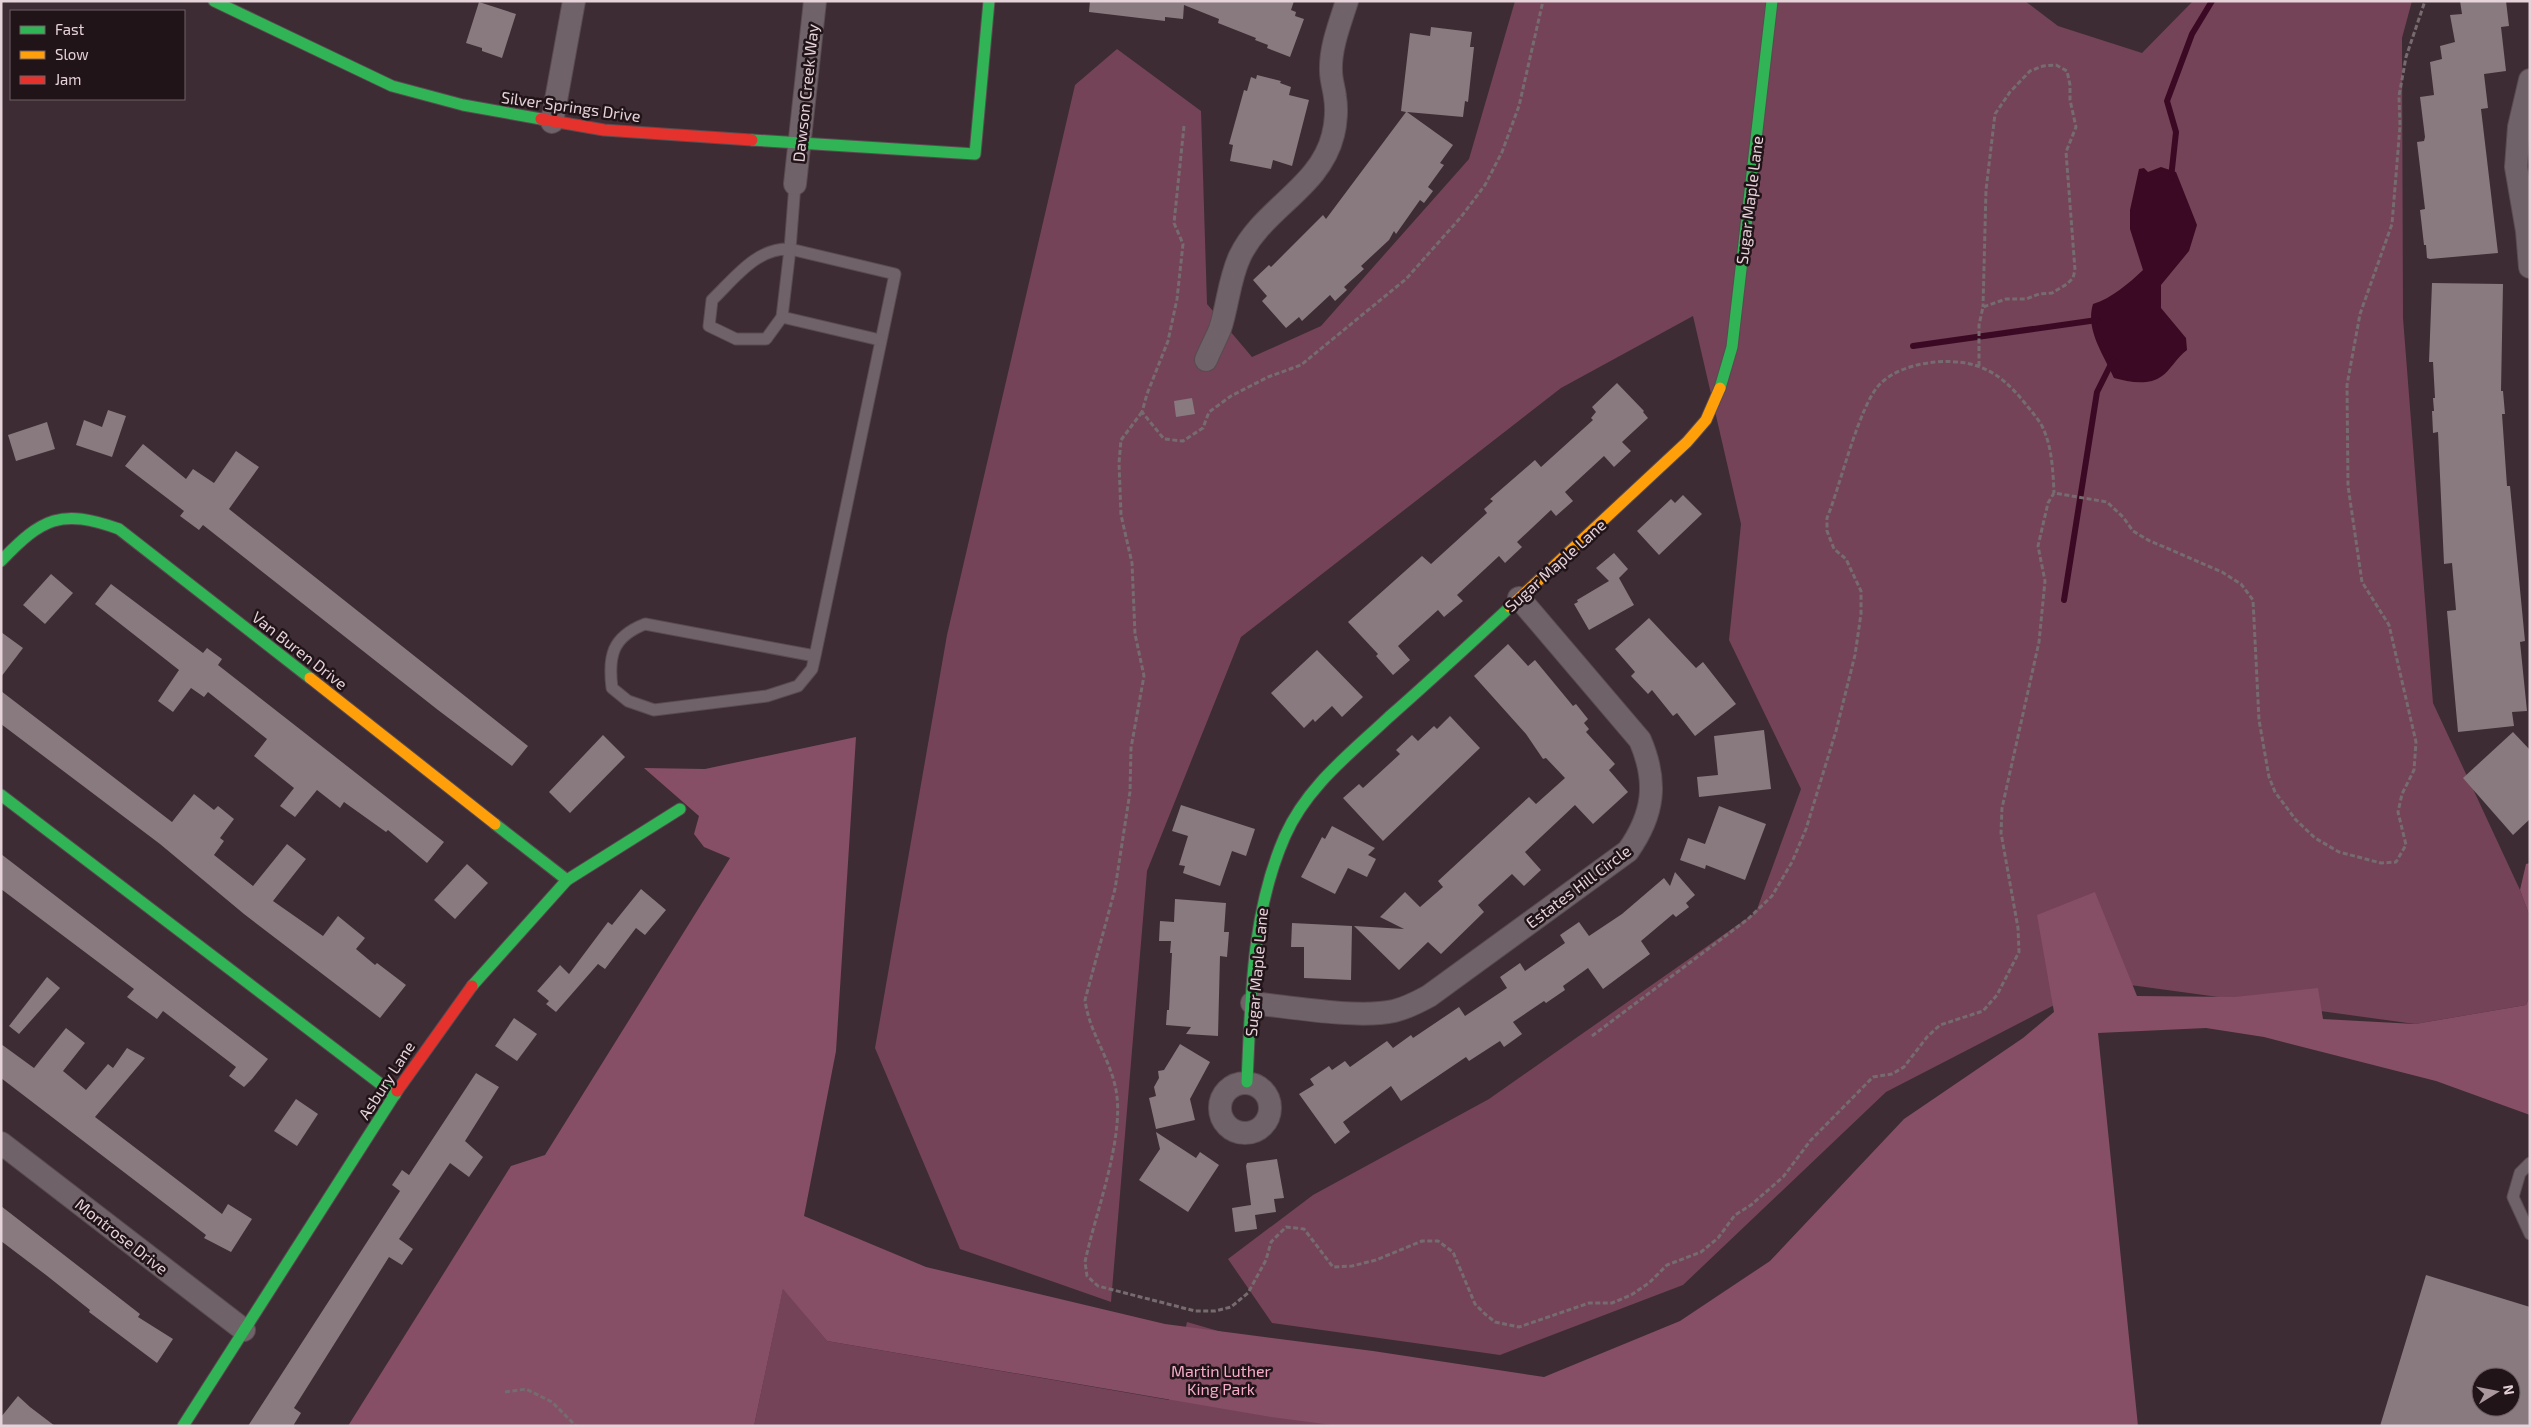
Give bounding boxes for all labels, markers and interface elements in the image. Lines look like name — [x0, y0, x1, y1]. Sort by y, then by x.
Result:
legend — [10, 10, 185, 100]
text: Fast — [55, 20, 85, 38]
street label: Dawson Creek Way — [788, 22, 822, 163]
text: Slow — [55, 45, 89, 63]
text: Jam — [55, 70, 81, 88]
street label: Silver Springs Drive — [500, 87, 642, 125]
street label: Sugar Maple Lane — [1732, 135, 1766, 265]
street label: Sugar Maple Lane — [1501, 515, 1609, 615]
street label: Van Buren Drive — [249, 607, 351, 693]
street label: Estates Hill Circle — [1522, 840, 1634, 932]
street label: Sugar Maple Lane — [1241, 907, 1271, 1037]
street label: Asbury Lane — [354, 1037, 418, 1123]
street label: Montrose Drive — [72, 1194, 172, 1278]
park label: Martin Luther King Park — [1171, 1361, 1272, 1398]
north arrow — [2471, 1367, 2521, 1417]
text: N — [2500, 1383, 2519, 1396]

